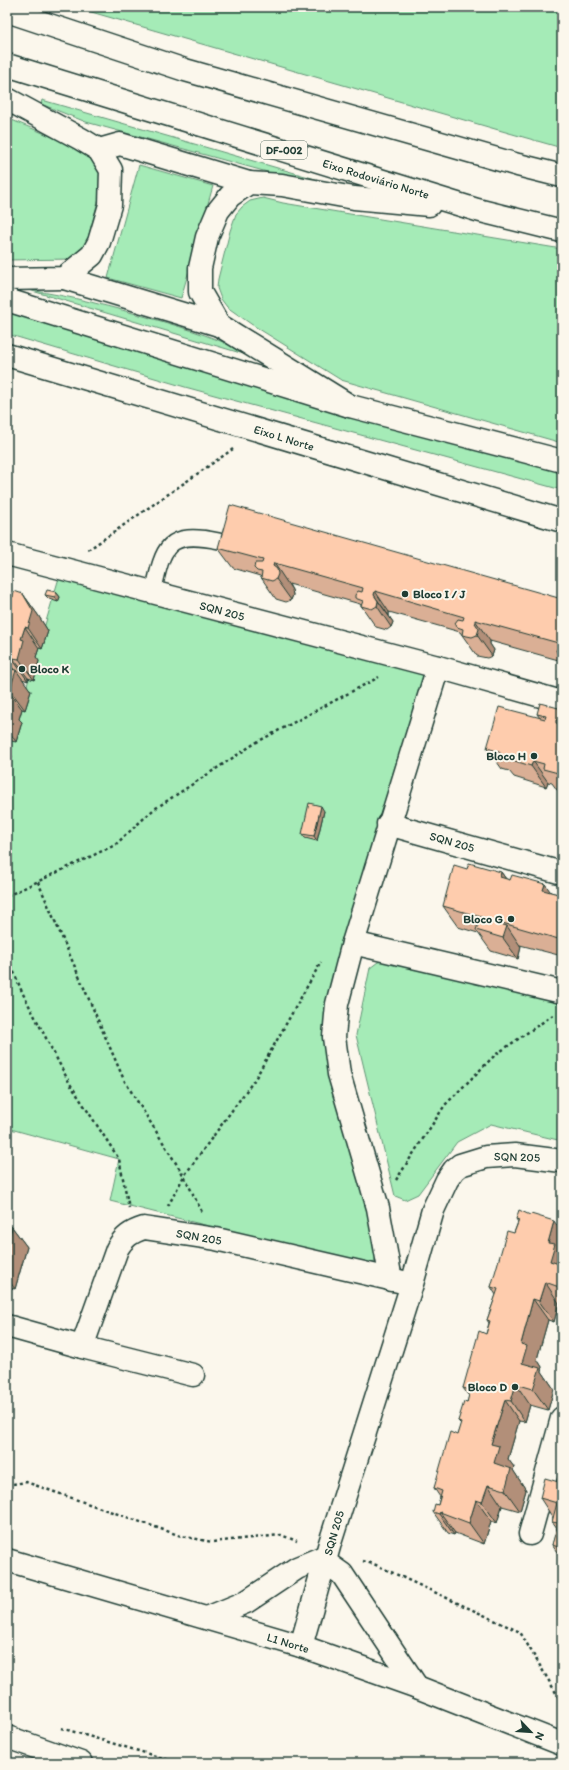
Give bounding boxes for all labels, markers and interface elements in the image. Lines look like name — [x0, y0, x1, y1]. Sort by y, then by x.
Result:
road number: DF-002 — [261, 141, 307, 159]
street label: Eixo Rodoviário Norte — [321, 156, 431, 202]
street label: Eixo L Norte — [252, 422, 316, 454]
place label: Bloco I / J — [413, 587, 465, 601]
marker: Bloco I / J — [400, 589, 410, 599]
street label: SQN 205 — [198, 598, 246, 624]
place label: Bloco K — [30, 662, 70, 676]
marker: Bloco K — [17, 664, 27, 674]
place label: Bloco H — [486, 749, 526, 763]
marker: Bloco H — [529, 751, 539, 761]
street label: SQN 205 — [428, 829, 476, 855]
place label: Bloco G — [463, 912, 503, 926]
marker: Bloco G — [506, 914, 516, 924]
street label: SQN 205 — [494, 1149, 540, 1165]
street label: SQN 205 — [175, 1226, 223, 1248]
place label: Bloco D — [468, 1380, 507, 1394]
marker: Bloco D — [510, 1382, 520, 1392]
street label: SQN 205 — [321, 1509, 347, 1557]
street label: L1 Norte — [265, 1630, 311, 1656]
north arrow — [511, 1712, 551, 1752]
text: N — [532, 1730, 547, 1742]

